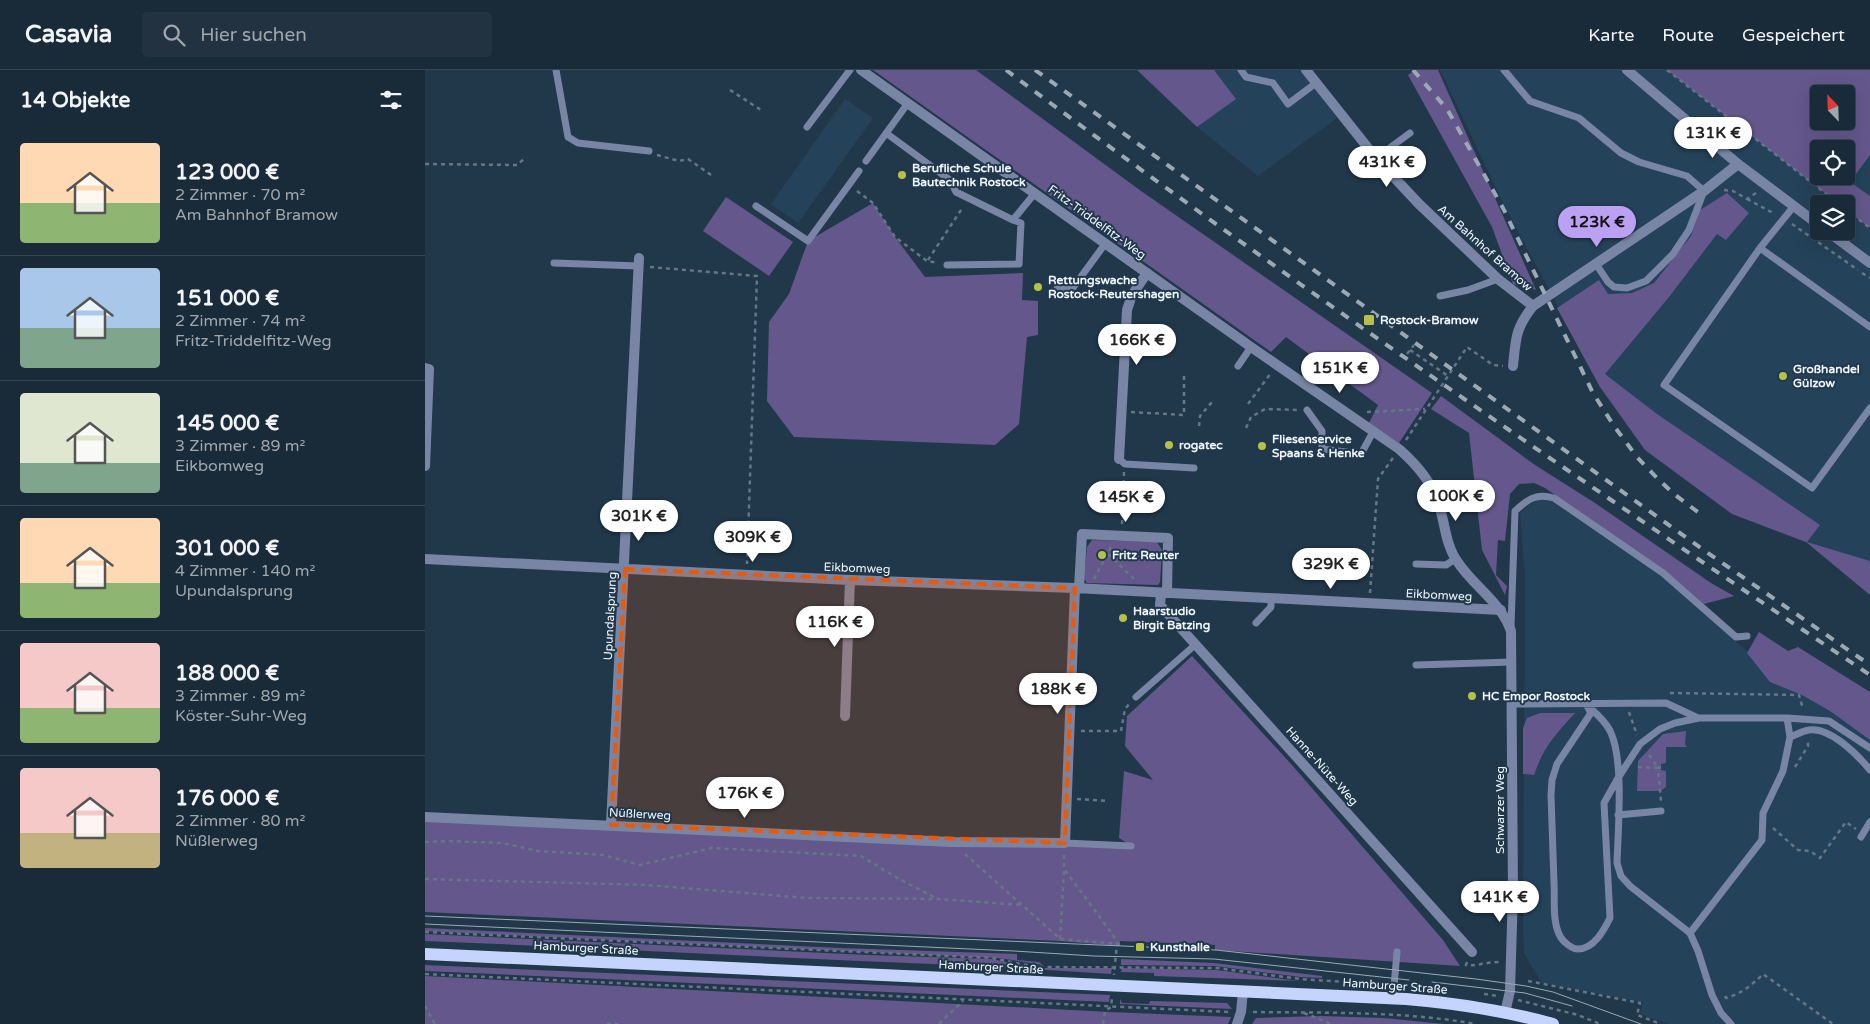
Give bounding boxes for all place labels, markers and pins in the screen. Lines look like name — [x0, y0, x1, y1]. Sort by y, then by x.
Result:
pin: 131K € — [1672, 116, 1754, 159]
pin: 431K € — [1346, 146, 1428, 188]
place label: Berufliche Schule Bautechnik Rostock — [912, 161, 1026, 189]
marker: Berufliche Schule Bautechnik Rostock — [896, 169, 908, 181]
pin: 123K € — [1556, 206, 1638, 248]
place label: Rettungswache Rostock-Reutershagen — [1048, 273, 1179, 302]
marker: Rettungswache Rostock-Reutershagen — [1032, 281, 1044, 293]
marker: Rostock-Bramow — [1362, 313, 1376, 327]
place label: Rostock-Bramow — [1380, 313, 1479, 327]
pin: 166K € — [1096, 324, 1178, 366]
pin: 151K € — [1299, 352, 1381, 394]
place label: Großhandel Gülzow — [1793, 362, 1860, 390]
marker: Großhandel Gülzow — [1777, 370, 1789, 382]
place label: Fliesenservice Spaans & Henke — [1272, 432, 1365, 461]
place label: rogatec — [1179, 438, 1223, 453]
marker: rogatec — [1163, 439, 1175, 451]
marker: Fliesenservice Spaans & Henke — [1256, 440, 1268, 452]
pin: 145K € — [1085, 480, 1167, 523]
pin: 100K € — [1415, 480, 1497, 522]
pin: 301K € — [598, 500, 680, 542]
pin: 309K € — [712, 520, 794, 563]
place label: Fritz Reuter — [1112, 548, 1179, 562]
pin: 329K € — [1290, 548, 1372, 590]
marker: Fritz Reuter — [1096, 549, 1108, 561]
place label: Haarstudio Birgit Batzing — [1133, 604, 1210, 633]
pin: 116K € — [794, 606, 876, 648]
marker: Haarstudio Birgit Batzing — [1117, 612, 1129, 624]
pin: 188K € — [1017, 672, 1099, 715]
place label: HC Empor Rostock — [1482, 689, 1590, 704]
marker: HC Empor Rostock — [1466, 690, 1478, 702]
pin: 176K € — [704, 776, 786, 819]
pin: 141K € — [1459, 880, 1541, 923]
place label: Kunsthalle — [1150, 940, 1210, 954]
marker: Kunsthalle — [1134, 941, 1146, 953]

